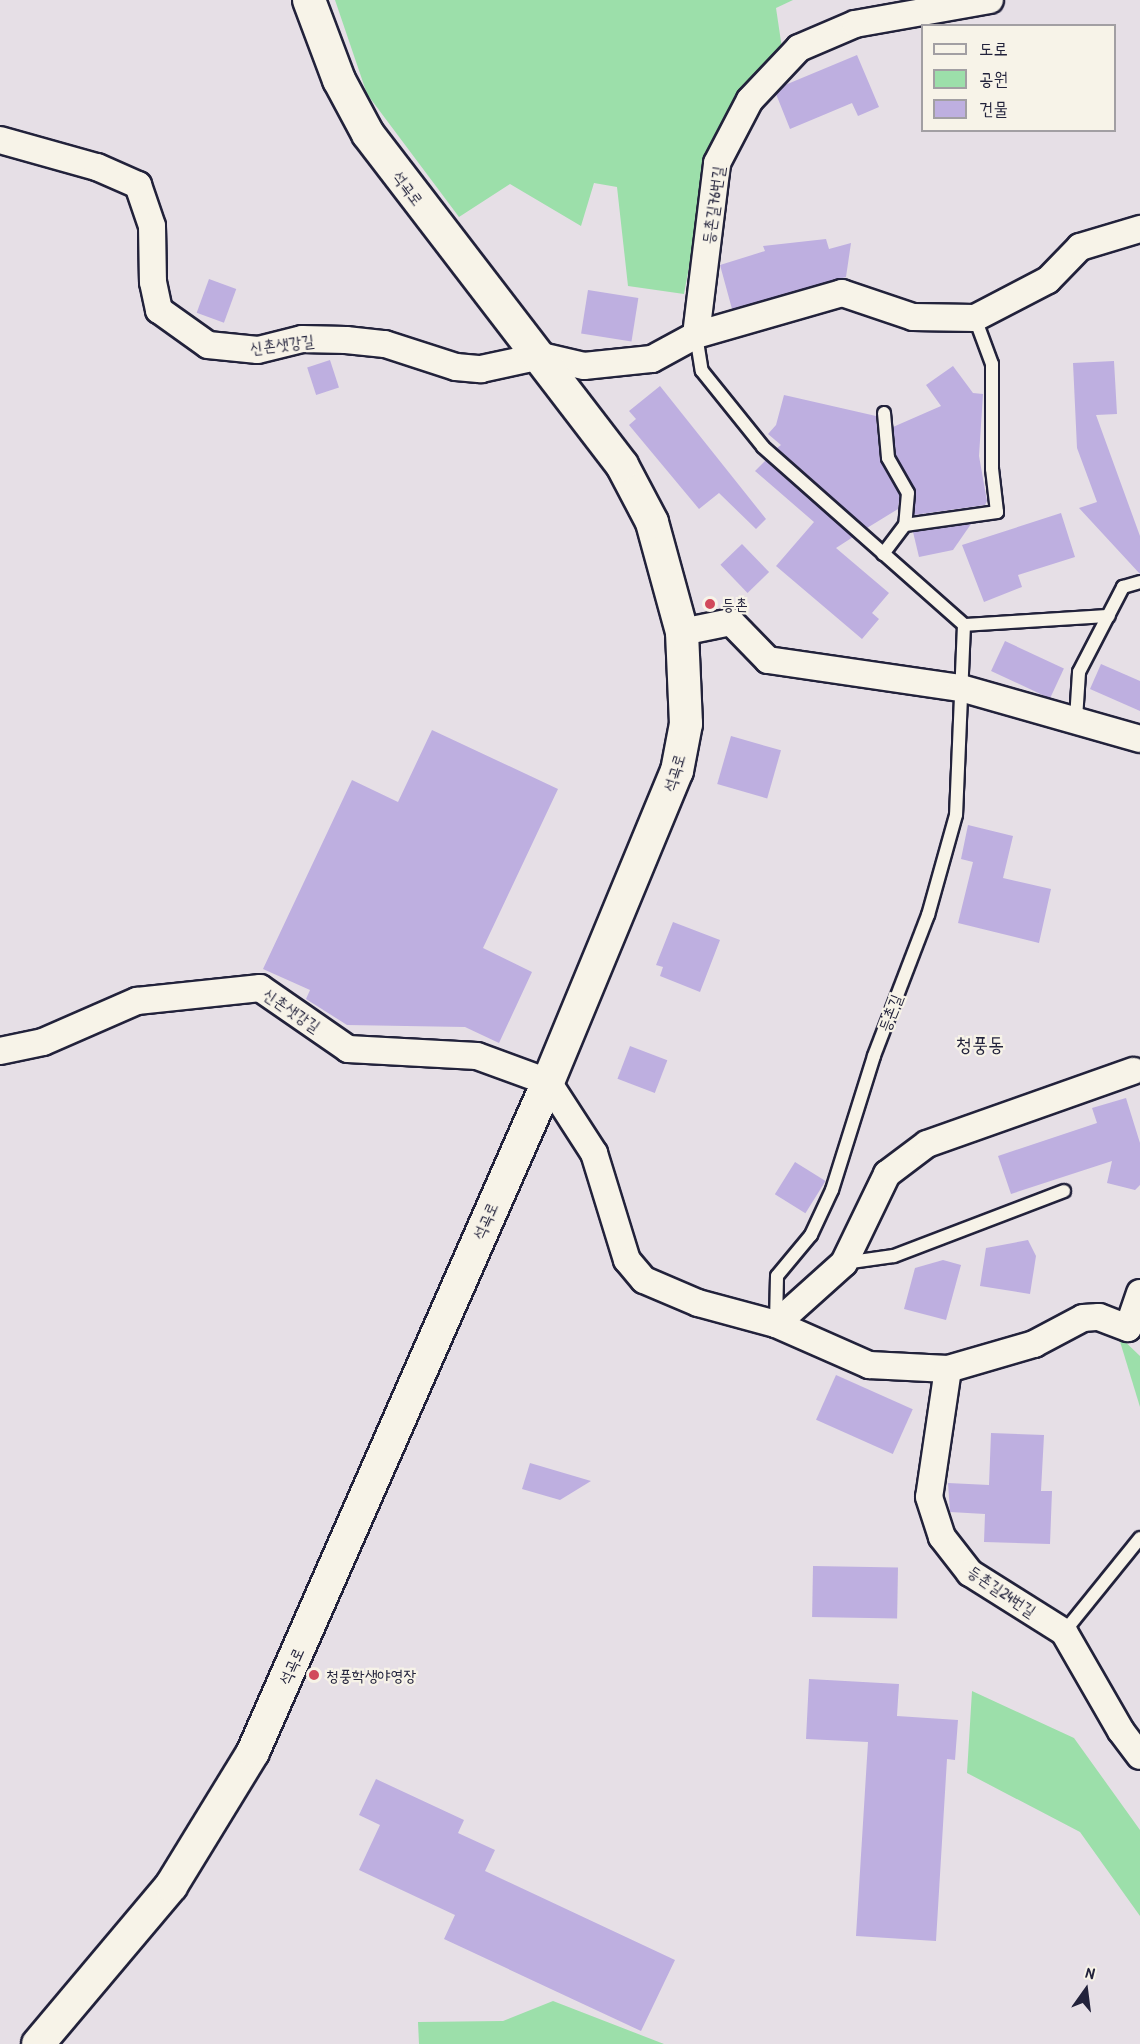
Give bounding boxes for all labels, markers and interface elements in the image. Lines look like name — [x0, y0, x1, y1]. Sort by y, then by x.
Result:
legend — [921, 24, 1116, 132]
text: 도로 — [979, 36, 1008, 61]
text: 공원 — [979, 66, 1008, 91]
text: 건물 — [979, 96, 1008, 121]
street label: 등촌길76번길 — [698, 165, 728, 245]
street label: 석곡로 — [389, 167, 427, 209]
street label: 신촌샛강길 — [249, 331, 315, 357]
place label: 등촌 — [722, 594, 748, 614]
marker: 등촌 — [703, 597, 717, 611]
street label: 석곡로 — [659, 752, 689, 794]
street label: 신촌샛강길 — [260, 984, 324, 1036]
street label: 등촌길 — [874, 992, 906, 1034]
district label: 청풍동 — [956, 1031, 1004, 1055]
street label: 석곡로 — [468, 1199, 502, 1243]
street label: 등촌길24번길 — [964, 1561, 1040, 1621]
street label: 석곡로 — [274, 1644, 308, 1688]
place label: 청풍학생야영장 — [326, 1665, 416, 1685]
marker: 청풍학생야영장 — [307, 1668, 321, 1682]
north arrow — [1056, 1960, 1116, 2020]
text: N — [1084, 1961, 1097, 1984]

